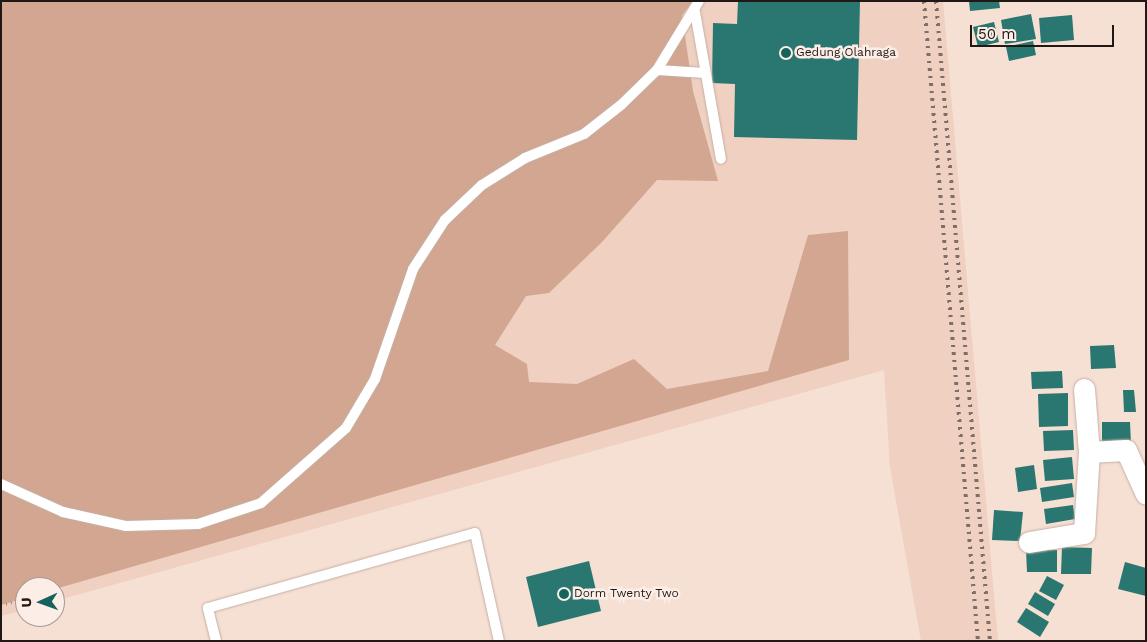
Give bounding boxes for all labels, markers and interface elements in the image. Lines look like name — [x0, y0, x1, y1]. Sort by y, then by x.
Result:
scale bar — [972, 15, 1116, 47]
text: 50 m — [978, 25, 1015, 43]
place label: Gedung Olahraga — [796, 46, 896, 60]
marker: Gedung Olahraga — [780, 47, 792, 59]
north arrow — [15, 577, 65, 627]
place label: Dorm Twenty Two — [574, 587, 680, 601]
marker: Dorm Twenty Two — [558, 588, 570, 600]
text: U — [18, 597, 34, 608]

